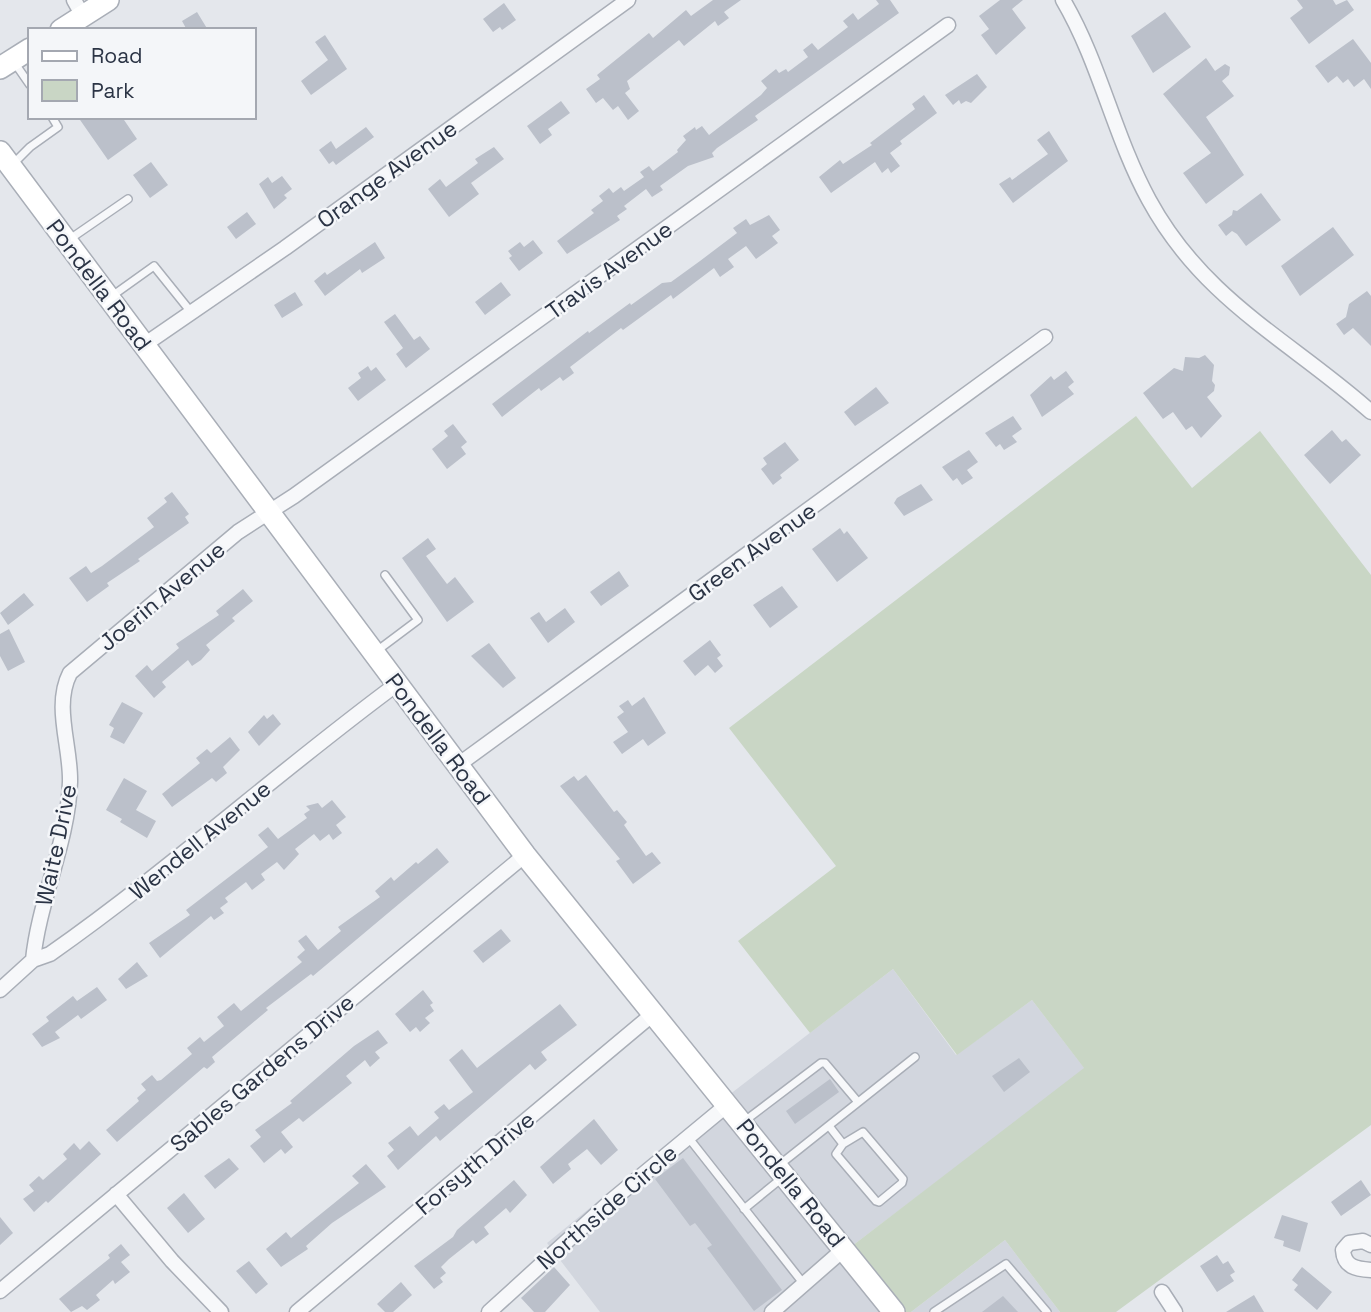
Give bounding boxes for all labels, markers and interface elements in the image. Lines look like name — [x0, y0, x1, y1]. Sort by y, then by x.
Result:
legend — [28, 28, 256, 119]
text: Road — [91, 42, 143, 69]
text: Park — [91, 77, 135, 104]
street label: Orange Avenue — [311, 113, 463, 235]
street label: Pondella Road — [40, 213, 158, 357]
street label: Travis Avenue — [540, 214, 678, 326]
street label: Green Avenue — [682, 495, 822, 609]
street label: Joerin Avenue — [93, 534, 231, 658]
street label: Pondella Road — [379, 667, 497, 811]
street label: Wendell Avenue — [123, 774, 277, 906]
street label: Waite Drive — [28, 781, 84, 909]
street label: Sables Gardens Drive — [164, 987, 360, 1159]
street label: Forsyth Drive — [409, 1104, 541, 1222]
street label: Pondella Road — [730, 1113, 852, 1253]
street label: Northside Circle — [531, 1138, 683, 1276]

